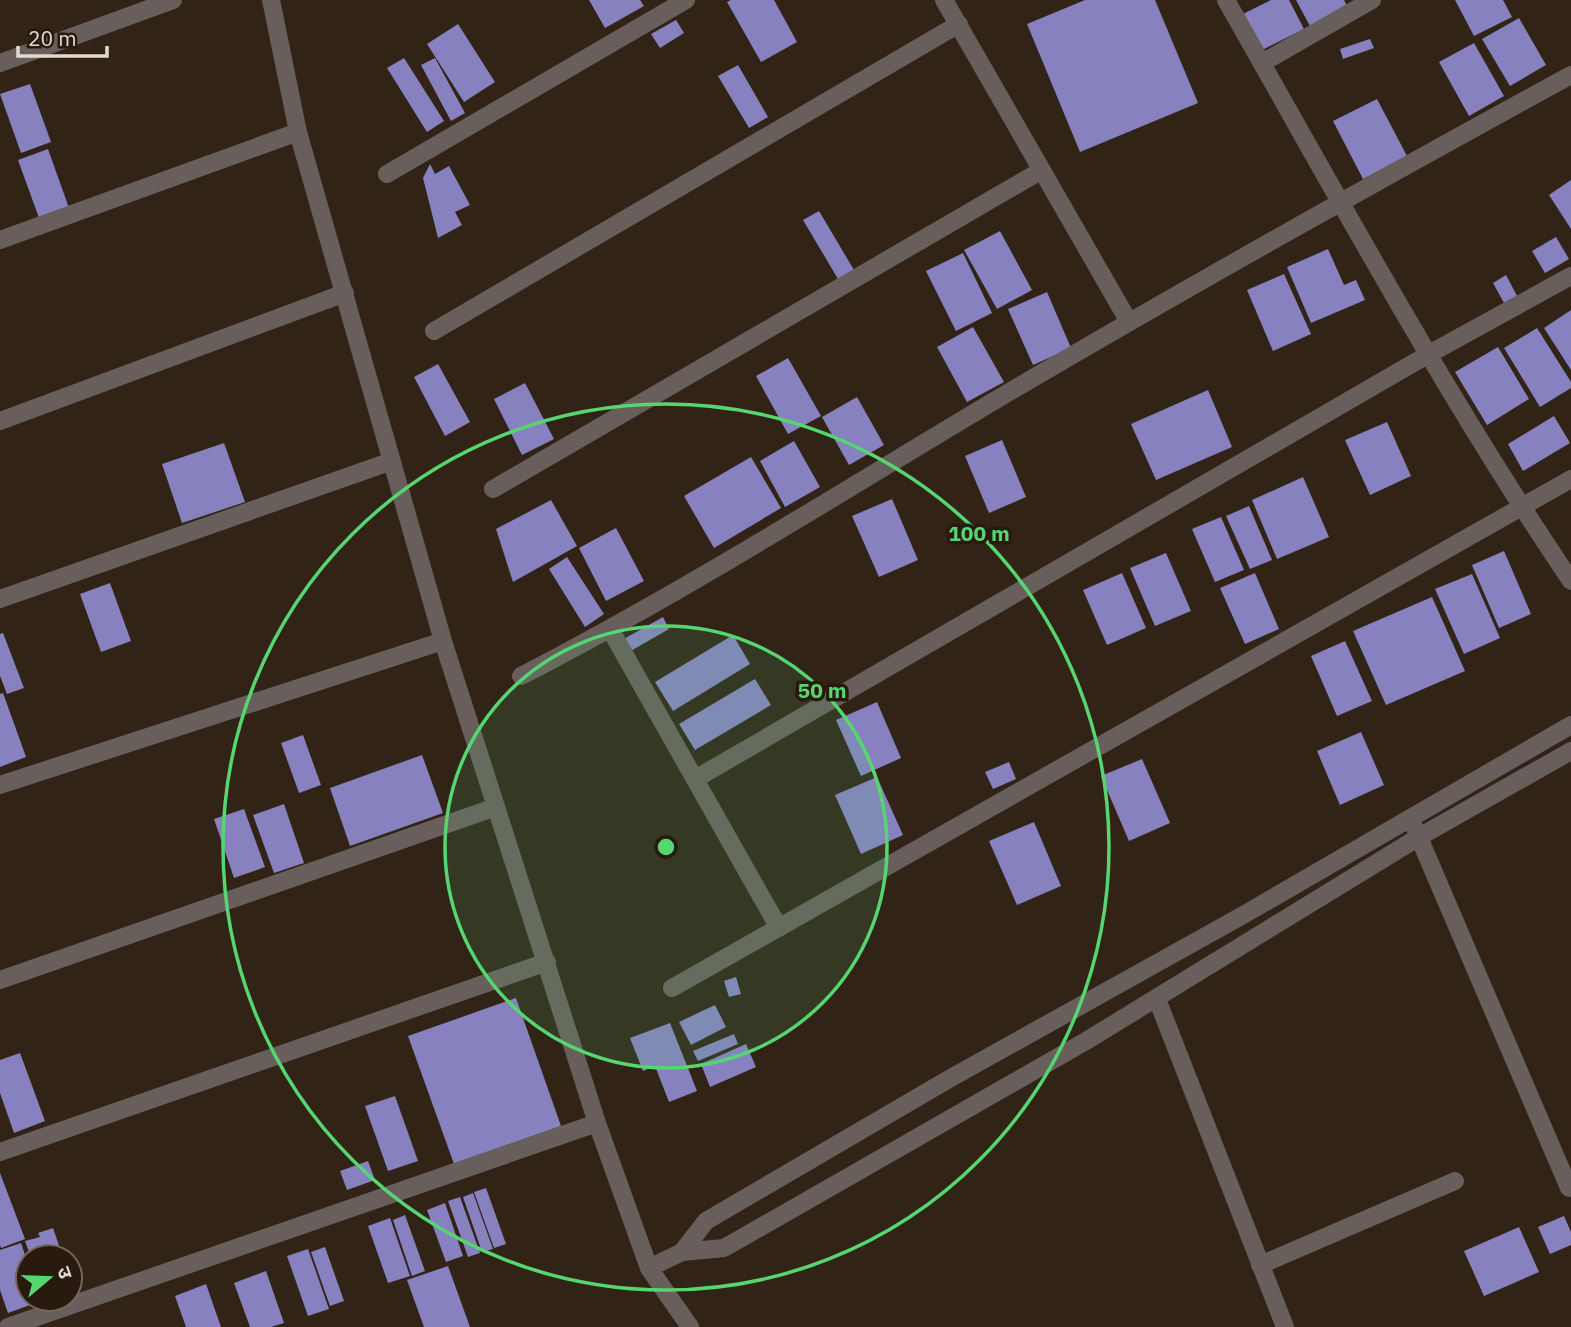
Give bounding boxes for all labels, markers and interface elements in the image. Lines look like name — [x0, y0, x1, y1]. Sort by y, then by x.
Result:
scale bar — [18, 14, 107, 58]
text: 20 m — [28, 24, 77, 52]
text: 100 m — [948, 519, 1010, 547]
text: 50 m — [798, 676, 846, 704]
centre of rings — [654, 835, 678, 859]
north arrow — [14, 1243, 84, 1313]
text: उ — [52, 1263, 79, 1282]

